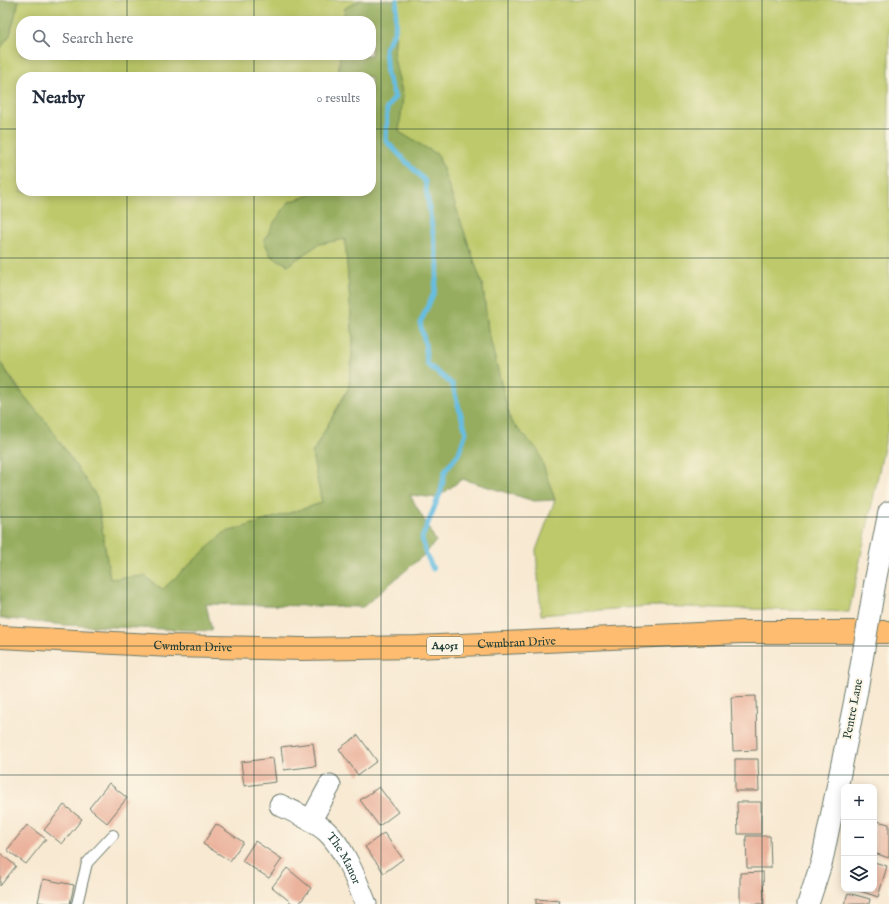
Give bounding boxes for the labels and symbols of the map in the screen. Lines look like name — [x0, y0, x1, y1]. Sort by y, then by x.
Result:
street label: Cwmbran Drive — [477, 633, 557, 652]
road number: A4051 — [427, 637, 463, 655]
street label: Cwmbran Drive — [153, 638, 233, 655]
street label: Pentre Lane — [840, 677, 866, 740]
street label: The Manor — [324, 829, 365, 887]

